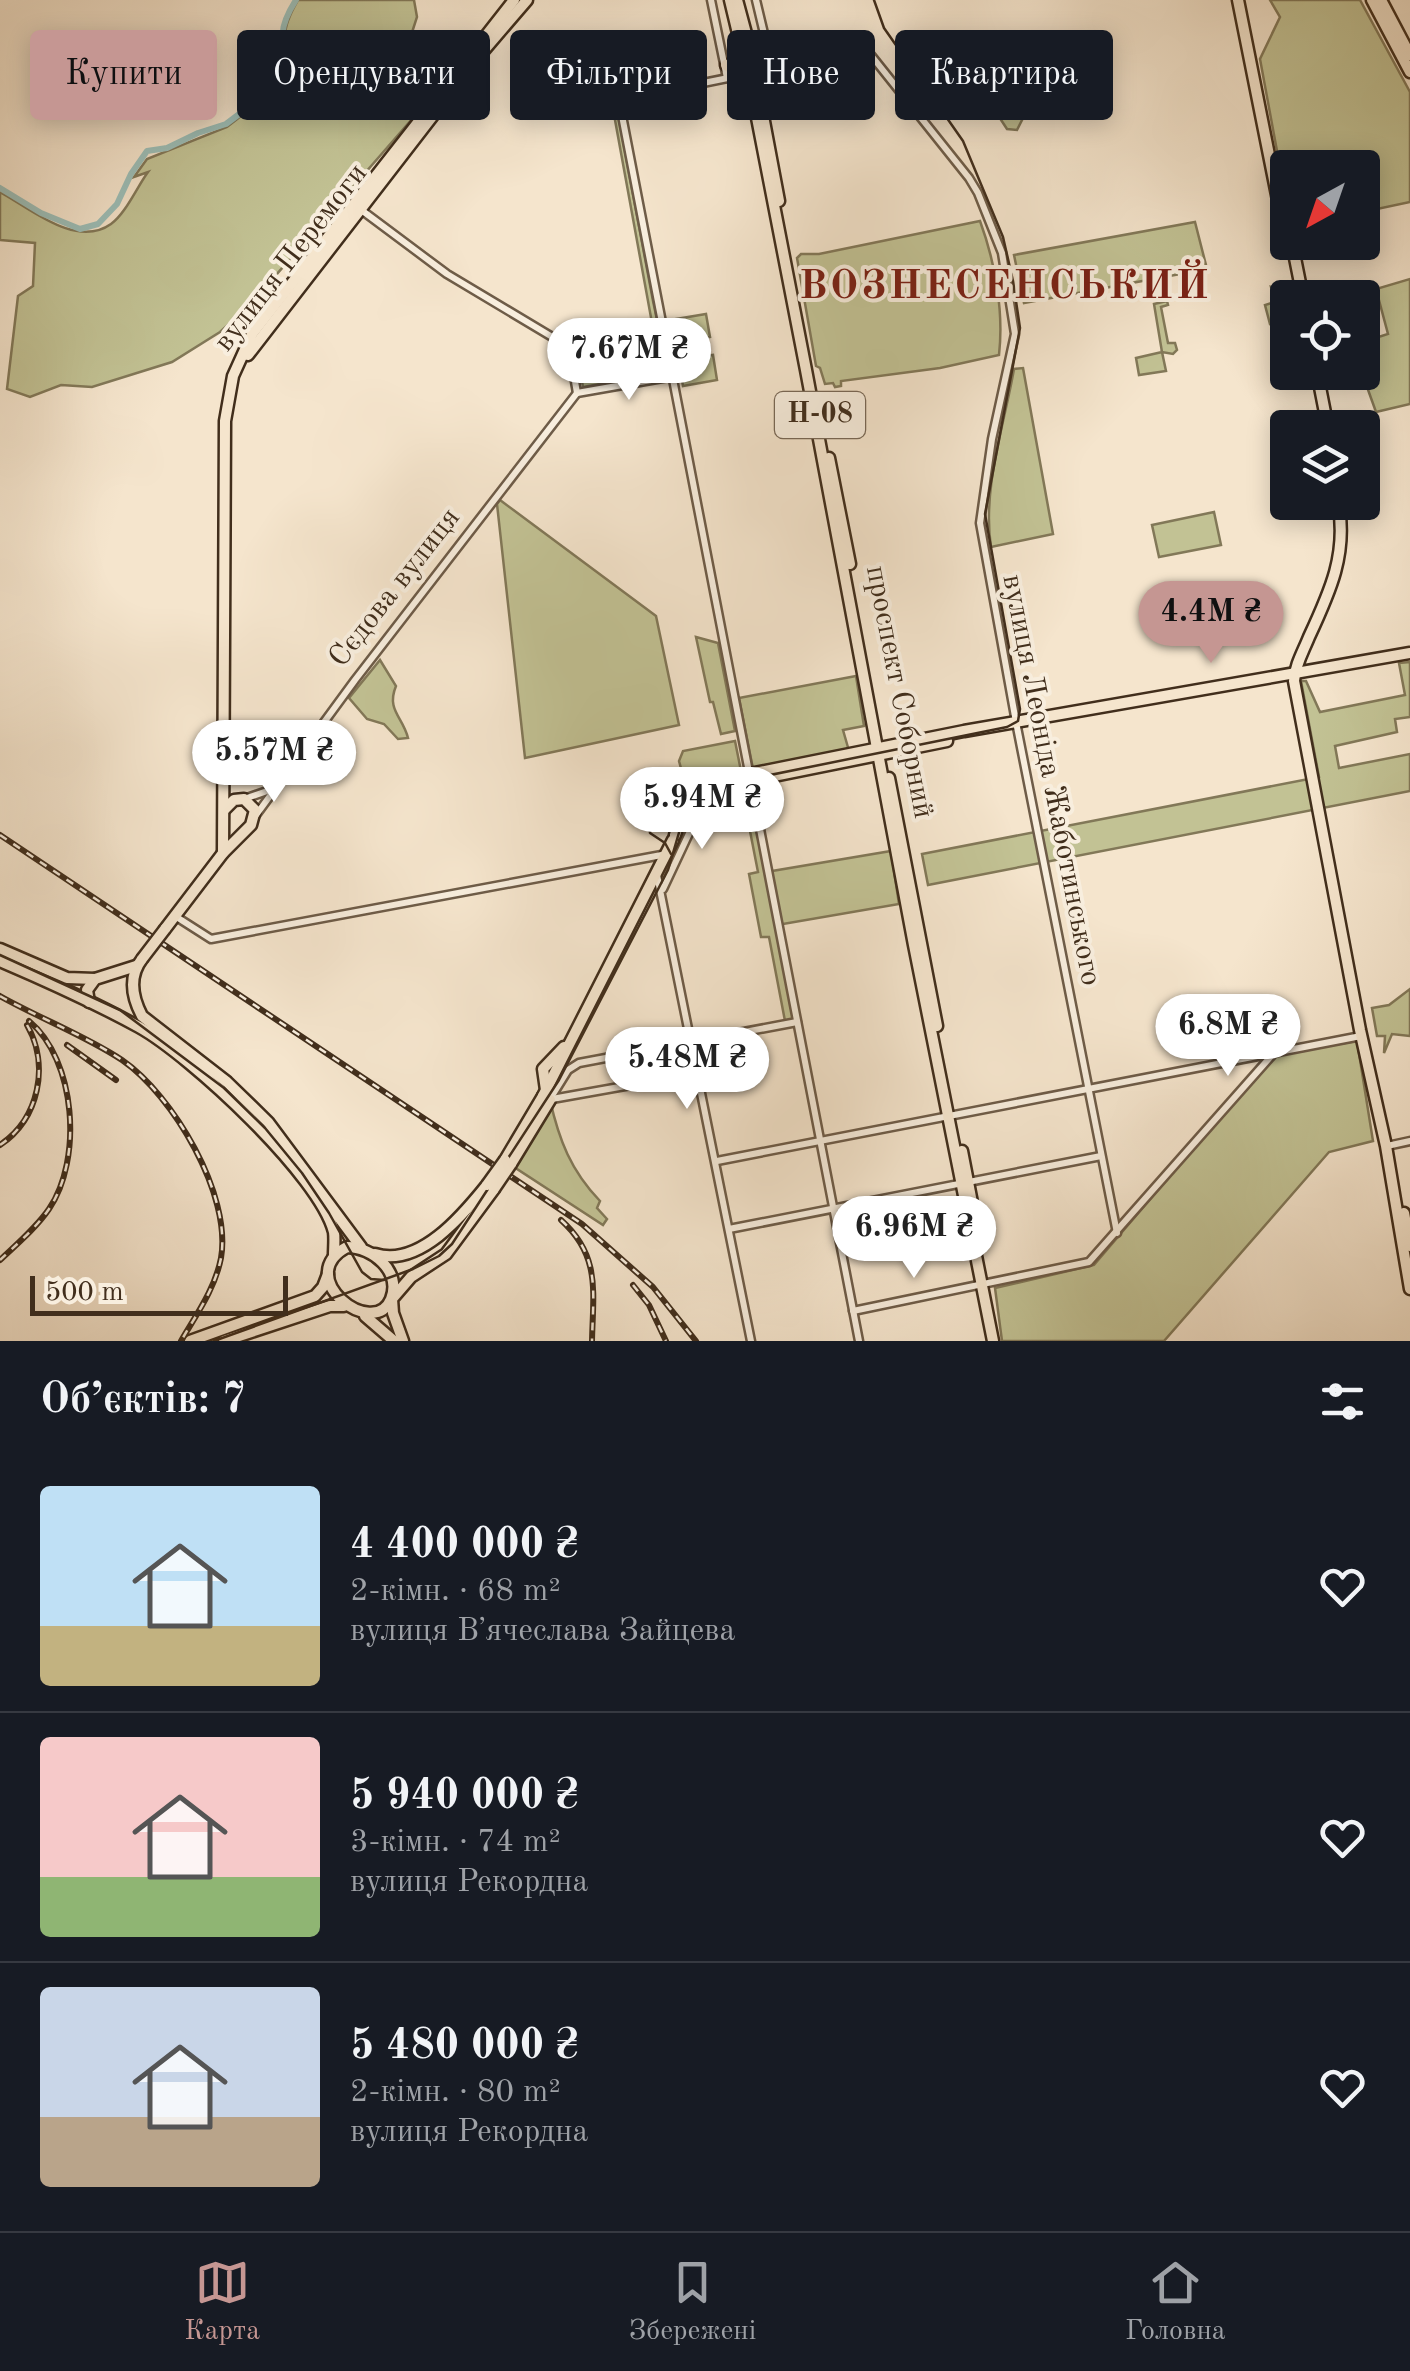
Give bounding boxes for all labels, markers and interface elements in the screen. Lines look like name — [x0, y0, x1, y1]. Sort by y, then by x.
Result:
chip: Купити — [30, 30, 217, 120]
chip: Орендувати — [237, 30, 490, 120]
chip: Фільтри — [510, 30, 707, 120]
chip: Нове — [727, 30, 875, 120]
chip: Квартира — [895, 30, 1113, 120]
north arrow — [1270, 150, 1380, 260]
map controls — [1270, 150, 1380, 520]
street label: вулиця Перемоги — [209, 159, 373, 357]
district label: ВОЗНЕСЕНСЬКИЙ — [799, 259, 1211, 308]
button: locate — [1270, 280, 1380, 390]
pin: 7.67M ₴ — [537, 318, 721, 403]
text: 7.67M ₴ — [569, 334, 689, 366]
road number: Н-08 — [775, 392, 865, 438]
button: layers — [1270, 410, 1380, 520]
street label: Сєдова вулиця — [324, 503, 466, 673]
street label: проспект Соборний — [860, 563, 938, 821]
street label: вулиця Леоніда Жаботинського — [996, 572, 1106, 988]
pin: 4.4M ₴ — [1130, 581, 1292, 666]
text: 4.4M ₴ — [1160, 597, 1262, 629]
pin: 5.57M ₴ — [182, 720, 366, 805]
text: 5.57M ₴ — [214, 736, 334, 768]
pin: 5.94M ₴ — [610, 767, 794, 852]
text: 5.94M ₴ — [642, 783, 762, 815]
pin: 6.8M ₴ — [1147, 994, 1309, 1079]
text: 6.8M ₴ — [1177, 1010, 1279, 1042]
pin: 5.48M ₴ — [595, 1027, 779, 1112]
text: 5.48M ₴ — [627, 1043, 747, 1075]
pin: 6.96M ₴ — [822, 1196, 1006, 1281]
text: 6.96M ₴ — [854, 1212, 974, 1244]
scale bar — [30, 1271, 288, 1316]
text: 500 m — [45, 1279, 124, 1307]
icon: filters — [1315, 1374, 1370, 1429]
text: Об’єктів: 7 — [40, 1380, 246, 1422]
text: 4 400 000 ₴ — [350, 1525, 579, 1567]
icon: home — [120, 1526, 240, 1646]
icon: heart — [1315, 1559, 1370, 1614]
text: 2-кімн. · 68 m² — [350, 1576, 561, 1608]
text: вулиця Вʼячеслава Зайцева — [350, 1616, 735, 1648]
text: 5 940 000 ₴ — [350, 1776, 579, 1818]
icon: home — [120, 1777, 240, 1897]
icon: heart — [1315, 1810, 1370, 1865]
text: 3-кімн. · 74 m² — [350, 1827, 561, 1859]
text: вулиця Рекордна — [350, 1867, 588, 1899]
text: 5 480 000 ₴ — [350, 2026, 579, 2068]
icon: home — [120, 2027, 240, 2147]
icon: heart — [1315, 2060, 1370, 2115]
text: 2-кімн. · 80 m² — [350, 2077, 561, 2109]
text: вулиця Рекордна — [350, 2117, 588, 2149]
tab: Карта — [184, 2255, 260, 2350]
tab: Збережені — [629, 2255, 756, 2350]
tab: Головна — [1125, 2255, 1226, 2350]

